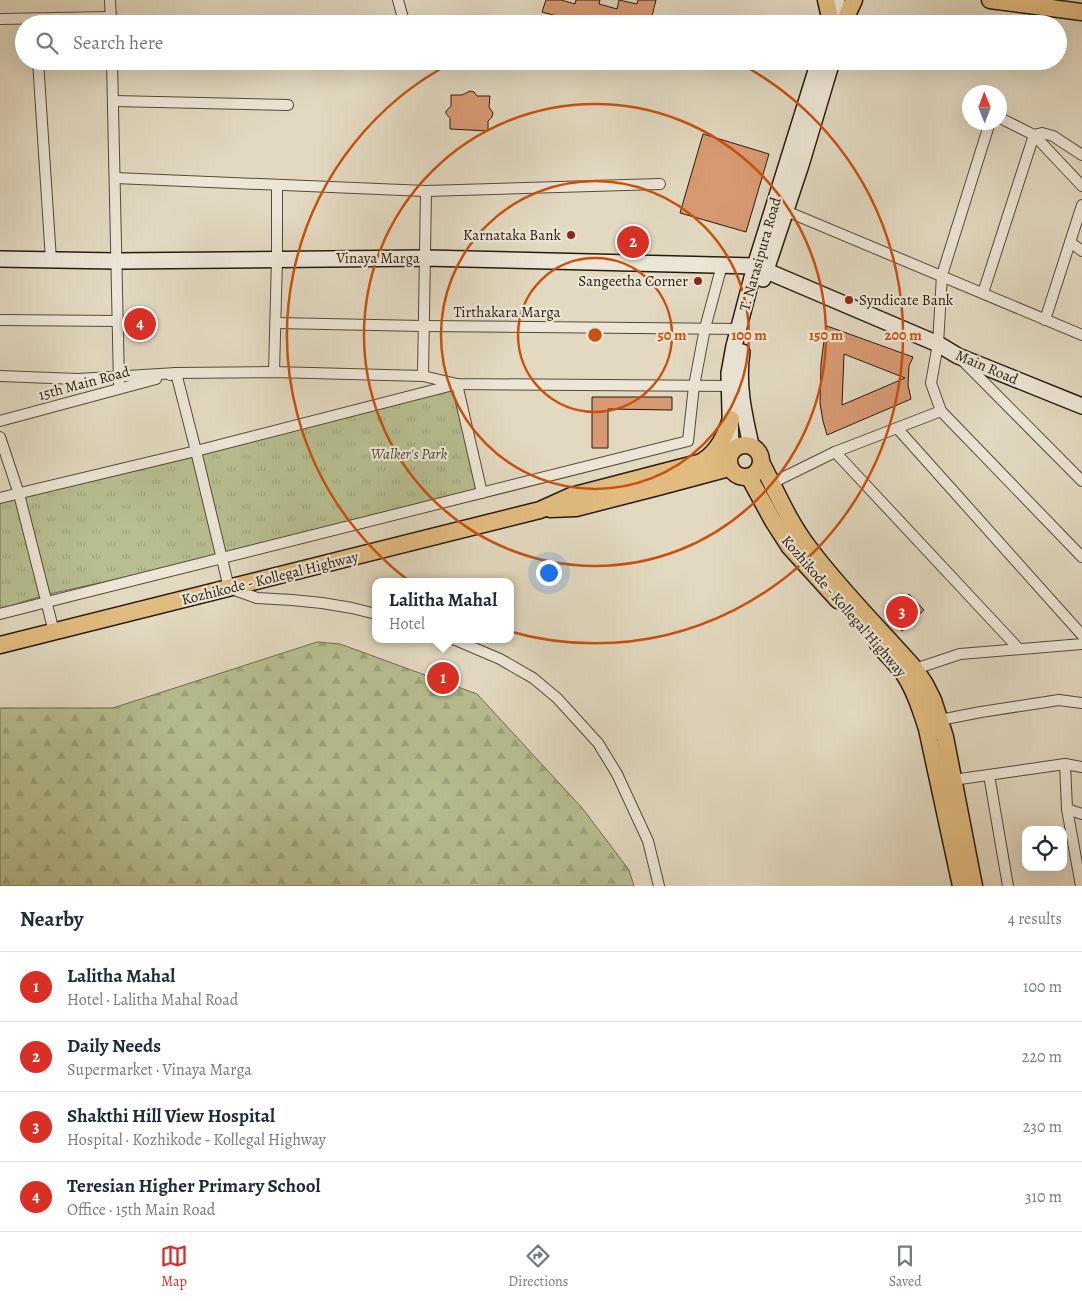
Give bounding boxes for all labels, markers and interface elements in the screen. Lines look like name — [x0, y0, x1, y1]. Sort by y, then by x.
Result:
search box — [15, 15, 1067, 70]
icon: search — [33, 29, 61, 57]
text: Search here — [73, 30, 163, 56]
north arrow — [962, 85, 1007, 130]
street label: T. Narasipura Road — [734, 194, 786, 313]
pin: 2 — [617, 223, 649, 261]
place label: Karnataka Bank — [463, 225, 562, 245]
marker: Karnataka Bank — [565, 229, 577, 241]
street label: Vinaya Marga — [335, 248, 420, 268]
place label: Sangeetha Corner — [578, 271, 688, 291]
marker: Sangeetha Corner — [692, 275, 704, 287]
place label: Syndicate Bank — [859, 290, 954, 310]
marker: Syndicate Bank — [843, 294, 855, 306]
street label: Tirthakara Marga — [454, 302, 560, 322]
pin: 4 — [124, 305, 156, 343]
text: 50 m — [657, 325, 687, 345]
text: 100 m — [731, 325, 767, 345]
text: 150 m — [809, 325, 844, 345]
text: 200 m — [884, 325, 922, 345]
centre of rings — [586, 326, 604, 344]
street label: Main Road — [953, 345, 1022, 390]
street label: 15th Main Road — [36, 361, 133, 405]
park label: Walker's Park — [371, 444, 447, 464]
street label: Kozhikode - Kollegal Highway — [777, 531, 911, 681]
street label: Kozhikode - Kollegal Highway — [179, 546, 361, 610]
your location — [536, 560, 562, 586]
popup — [372, 578, 514, 643]
text: Lalitha Mahal — [389, 587, 497, 613]
pin: 3 — [886, 593, 918, 631]
text: Hotel — [389, 613, 425, 635]
pin: 1 — [427, 659, 459, 697]
map controls — [1022, 826, 1067, 871]
button: locate — [1022, 826, 1067, 871]
text: Nearby — [20, 905, 83, 933]
text: 4 results — [1008, 908, 1062, 930]
text: Lalitha Mahal — [67, 963, 175, 989]
text: 1 — [33, 976, 39, 998]
text: 100 m — [1023, 976, 1062, 998]
text: Hotel · Lalitha Mahal Road — [67, 989, 238, 1011]
text: Daily Needs — [67, 1033, 161, 1059]
text: 2 — [32, 1046, 40, 1068]
text: 220 m — [1022, 1046, 1062, 1068]
text: Supermarket · Vinaya Marga — [67, 1059, 252, 1081]
text: Shakthi Hill View Hospital — [67, 1103, 275, 1129]
text: 3 — [33, 1116, 39, 1138]
text: 230 m — [1023, 1116, 1062, 1138]
text: Hospital · Kozhikode - Kollegal Highway — [67, 1129, 326, 1151]
text: Teresian Higher Primary School — [67, 1173, 321, 1199]
text: 4 — [32, 1186, 40, 1208]
text: 310 m — [1025, 1186, 1062, 1208]
text: Office · 15th Main Road — [67, 1199, 215, 1221]
tab: Map — [160, 1242, 188, 1291]
tab: Directions — [508, 1242, 568, 1291]
tab: Saved — [889, 1242, 922, 1291]

